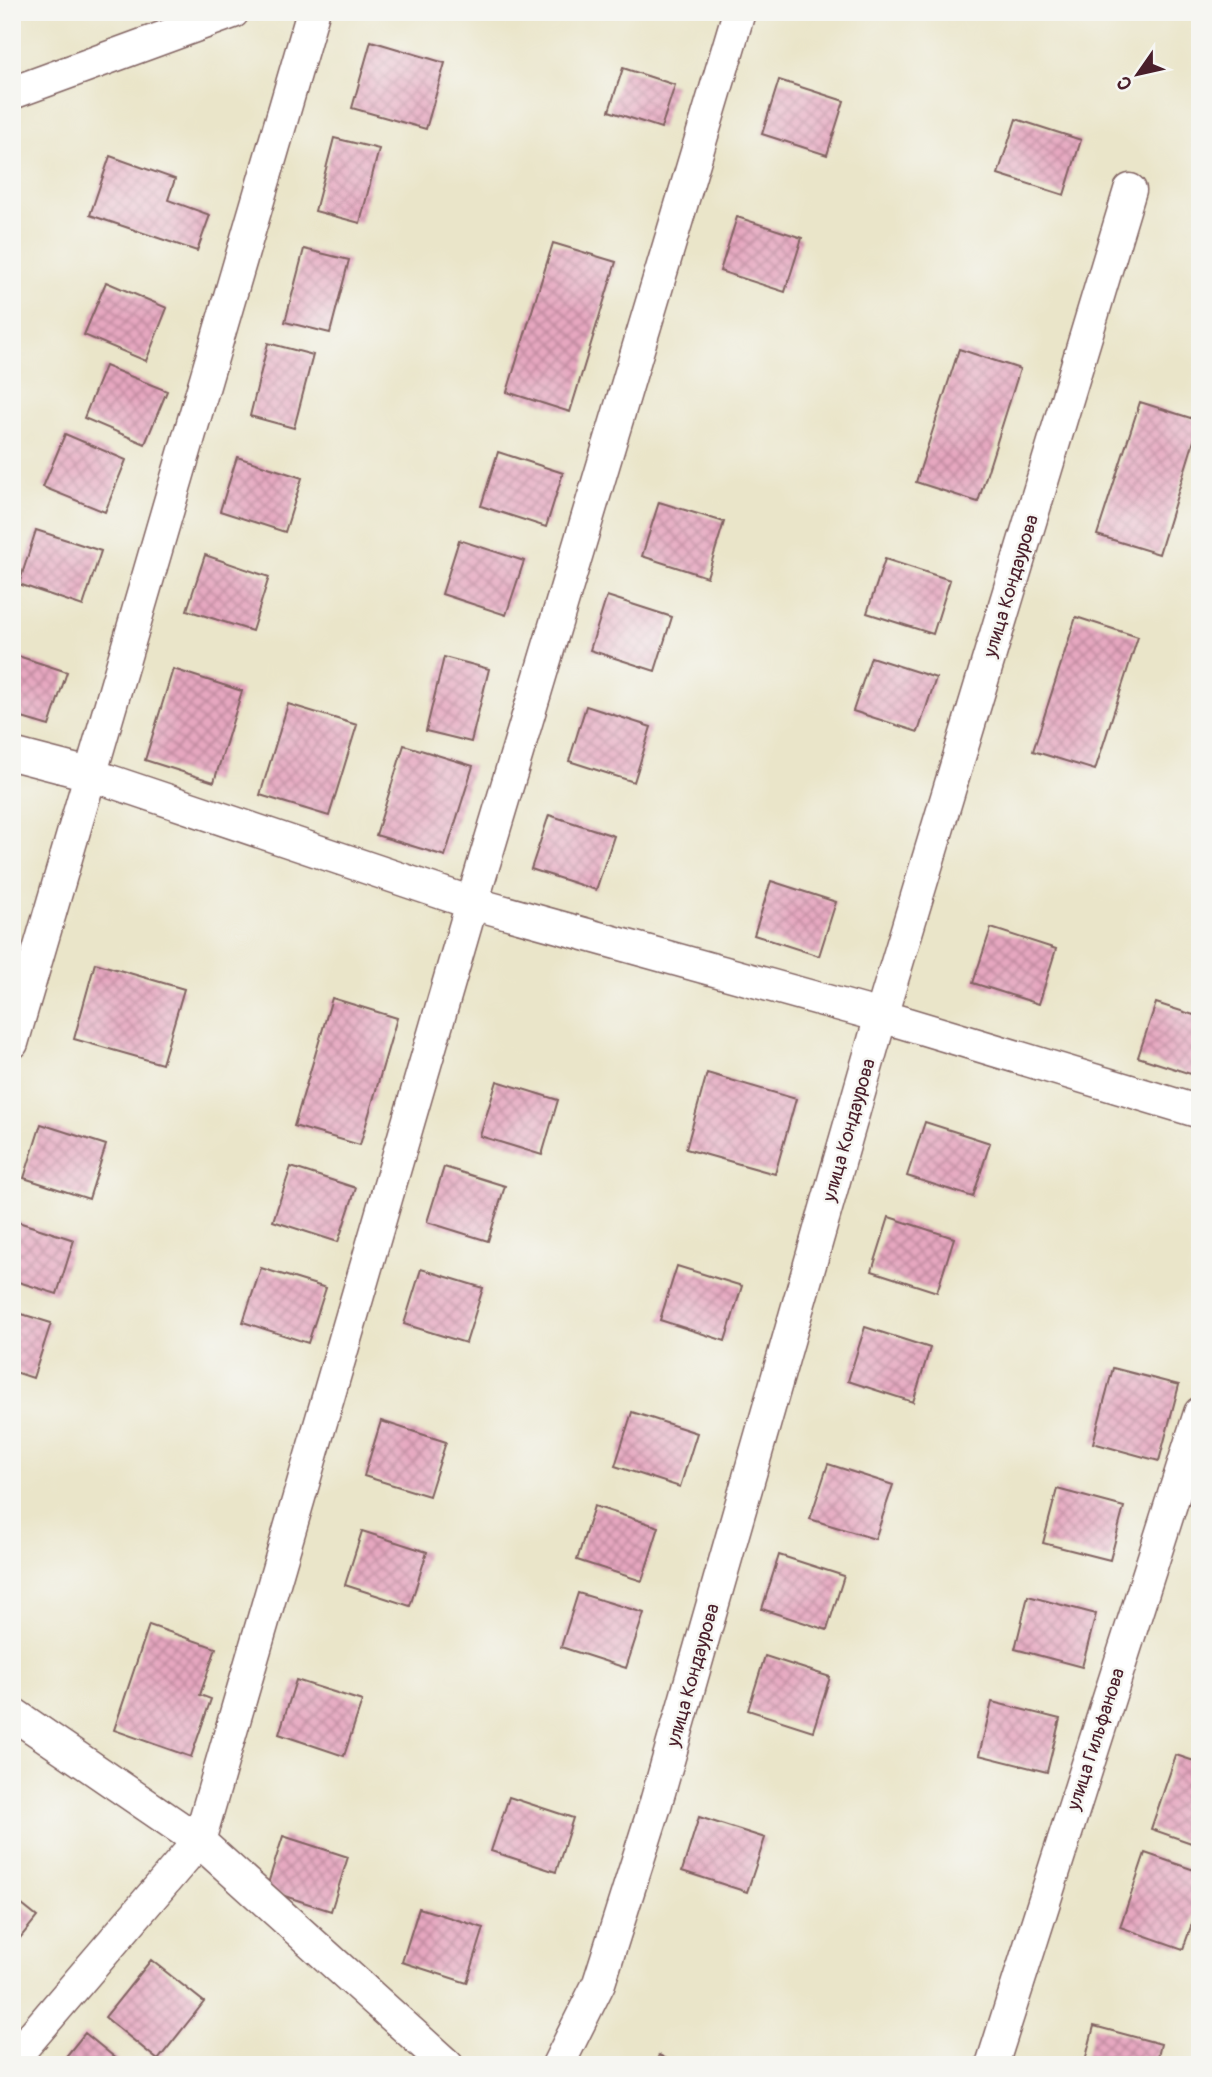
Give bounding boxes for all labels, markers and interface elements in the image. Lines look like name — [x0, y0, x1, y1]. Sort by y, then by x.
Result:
north arrow — [1104, 38, 1174, 108]
text: С — [1111, 71, 1138, 95]
street label: улица Кондаурова — [978, 512, 1044, 661]
street label: улица Кондаурова — [817, 1056, 881, 1205]
street label: улица Кондаурова — [661, 1601, 725, 1750]
street label: улица Гильфанова — [1061, 1665, 1130, 1814]

